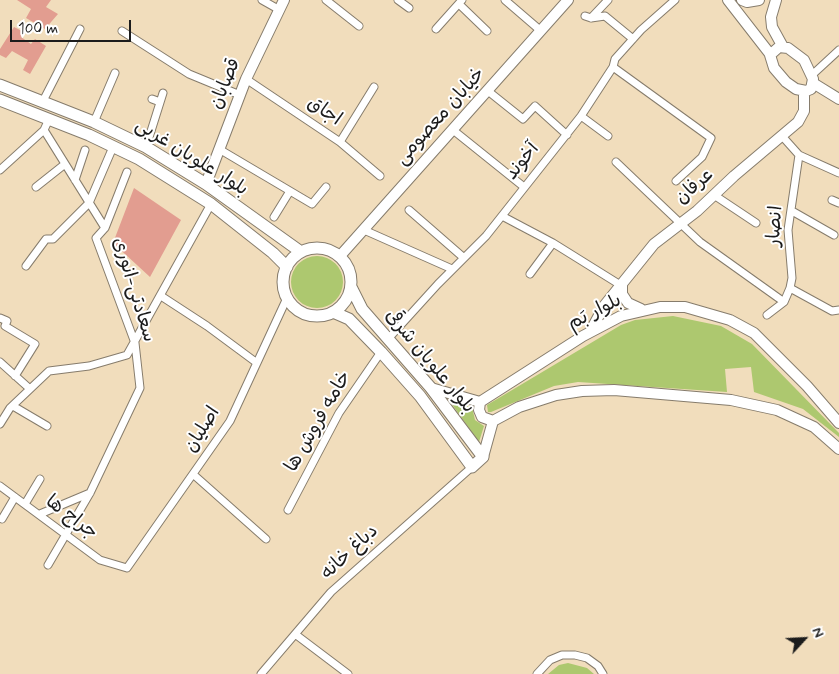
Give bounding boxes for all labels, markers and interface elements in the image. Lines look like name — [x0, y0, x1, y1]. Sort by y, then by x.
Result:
scale bar — [12, 10, 134, 42]
text: 100 m — [18, 19, 58, 39]
street label: قصابان — [206, 55, 246, 113]
street label: خیابان معصومی — [391, 64, 491, 170]
street label: اجاق — [302, 92, 346, 132]
street label: بلوار علویان غربی — [130, 114, 252, 202]
street label: آخوند — [501, 139, 545, 185]
street label: عرفان — [671, 164, 719, 210]
street label: انصار — [763, 205, 789, 247]
street label: سعادتی-انوری — [106, 235, 160, 345]
street label: بلوار بَم — [564, 290, 626, 336]
street label: بلوار علویان شرقی — [379, 305, 479, 419]
street label: خامه فروش ها — [281, 367, 357, 477]
street label: اصلیان — [180, 403, 226, 457]
street label: جراح ها — [40, 491, 102, 545]
street label: دباغ خانه — [316, 521, 384, 585]
north arrow — [779, 614, 829, 664]
text: N — [807, 625, 828, 641]

